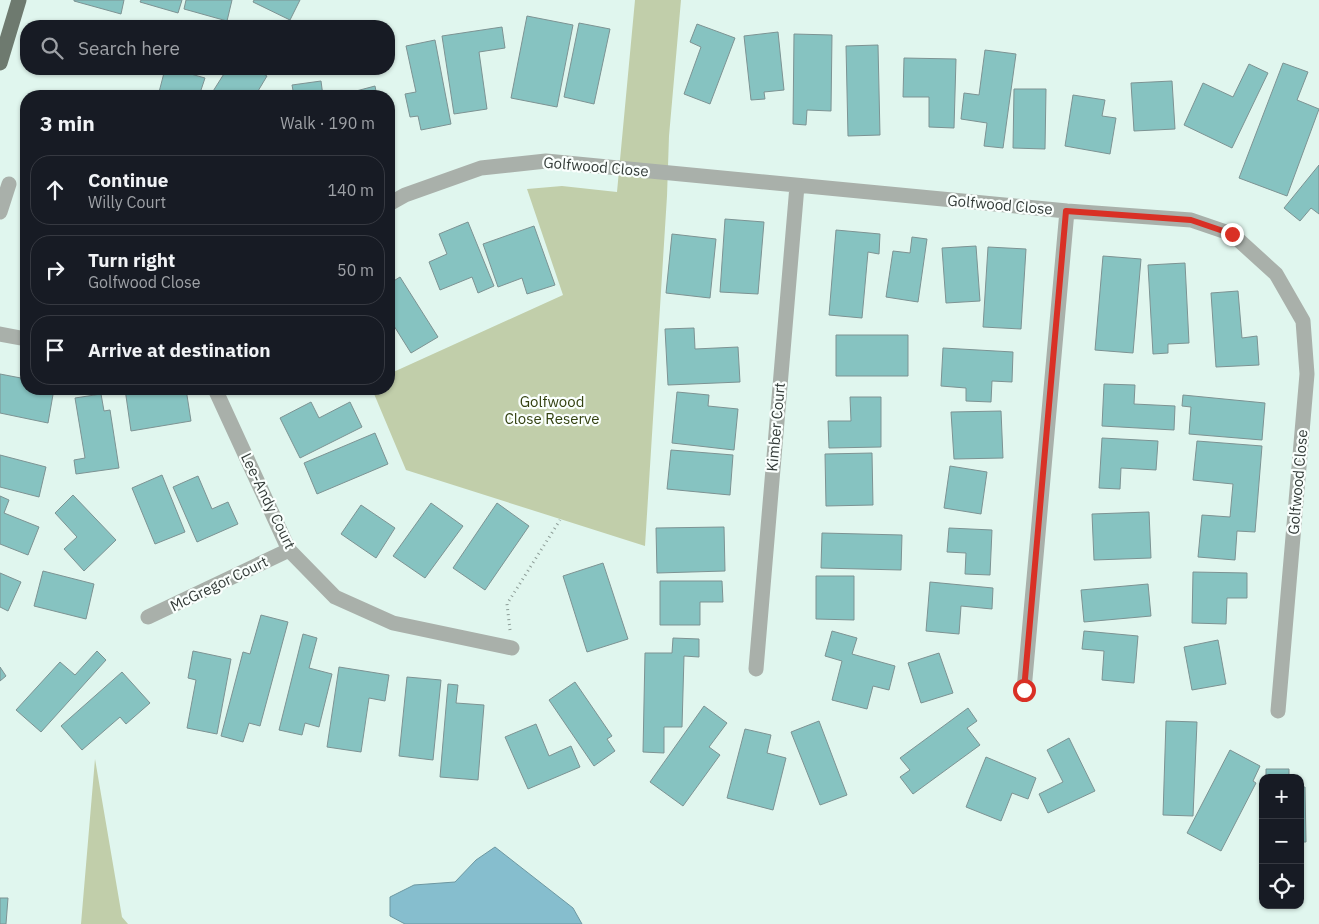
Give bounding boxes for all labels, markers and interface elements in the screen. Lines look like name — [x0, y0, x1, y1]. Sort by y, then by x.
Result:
search box — [20, 20, 395, 75]
icon: search — [38, 34, 66, 62]
text: Search here — [78, 36, 180, 60]
text: 3 min — [40, 109, 95, 137]
text: Walk · 190 m — [280, 113, 375, 133]
street label: Golfwood Close — [543, 152, 649, 181]
text: Continue — [88, 168, 168, 192]
icon: ahead — [41, 176, 69, 204]
text: 140 m — [327, 180, 374, 200]
street label: Golfwood Close — [947, 190, 1053, 219]
text: Willy Court — [88, 192, 166, 212]
route end — [1221, 223, 1244, 246]
text: Turn right — [88, 248, 175, 272]
icon: right — [41, 256, 69, 284]
text: 50 m — [337, 260, 374, 280]
text: Golfwood Close — [88, 272, 201, 292]
icon: arrive — [41, 336, 69, 364]
text: Arrive at destination — [88, 338, 271, 362]
street label: Kimber Court — [762, 382, 789, 472]
park label: Golfwood Close Reserve — [504, 392, 600, 428]
street label: Golfwood Close — [1283, 429, 1312, 535]
street label: Lee-Andy Court — [237, 450, 300, 552]
street label: McGregor Court — [167, 552, 271, 615]
route start — [1013, 679, 1036, 702]
map controls — [1259, 774, 1304, 909]
button: + — [1259, 774, 1304, 819]
button: − — [1259, 819, 1304, 864]
button: locate — [1259, 864, 1304, 909]

